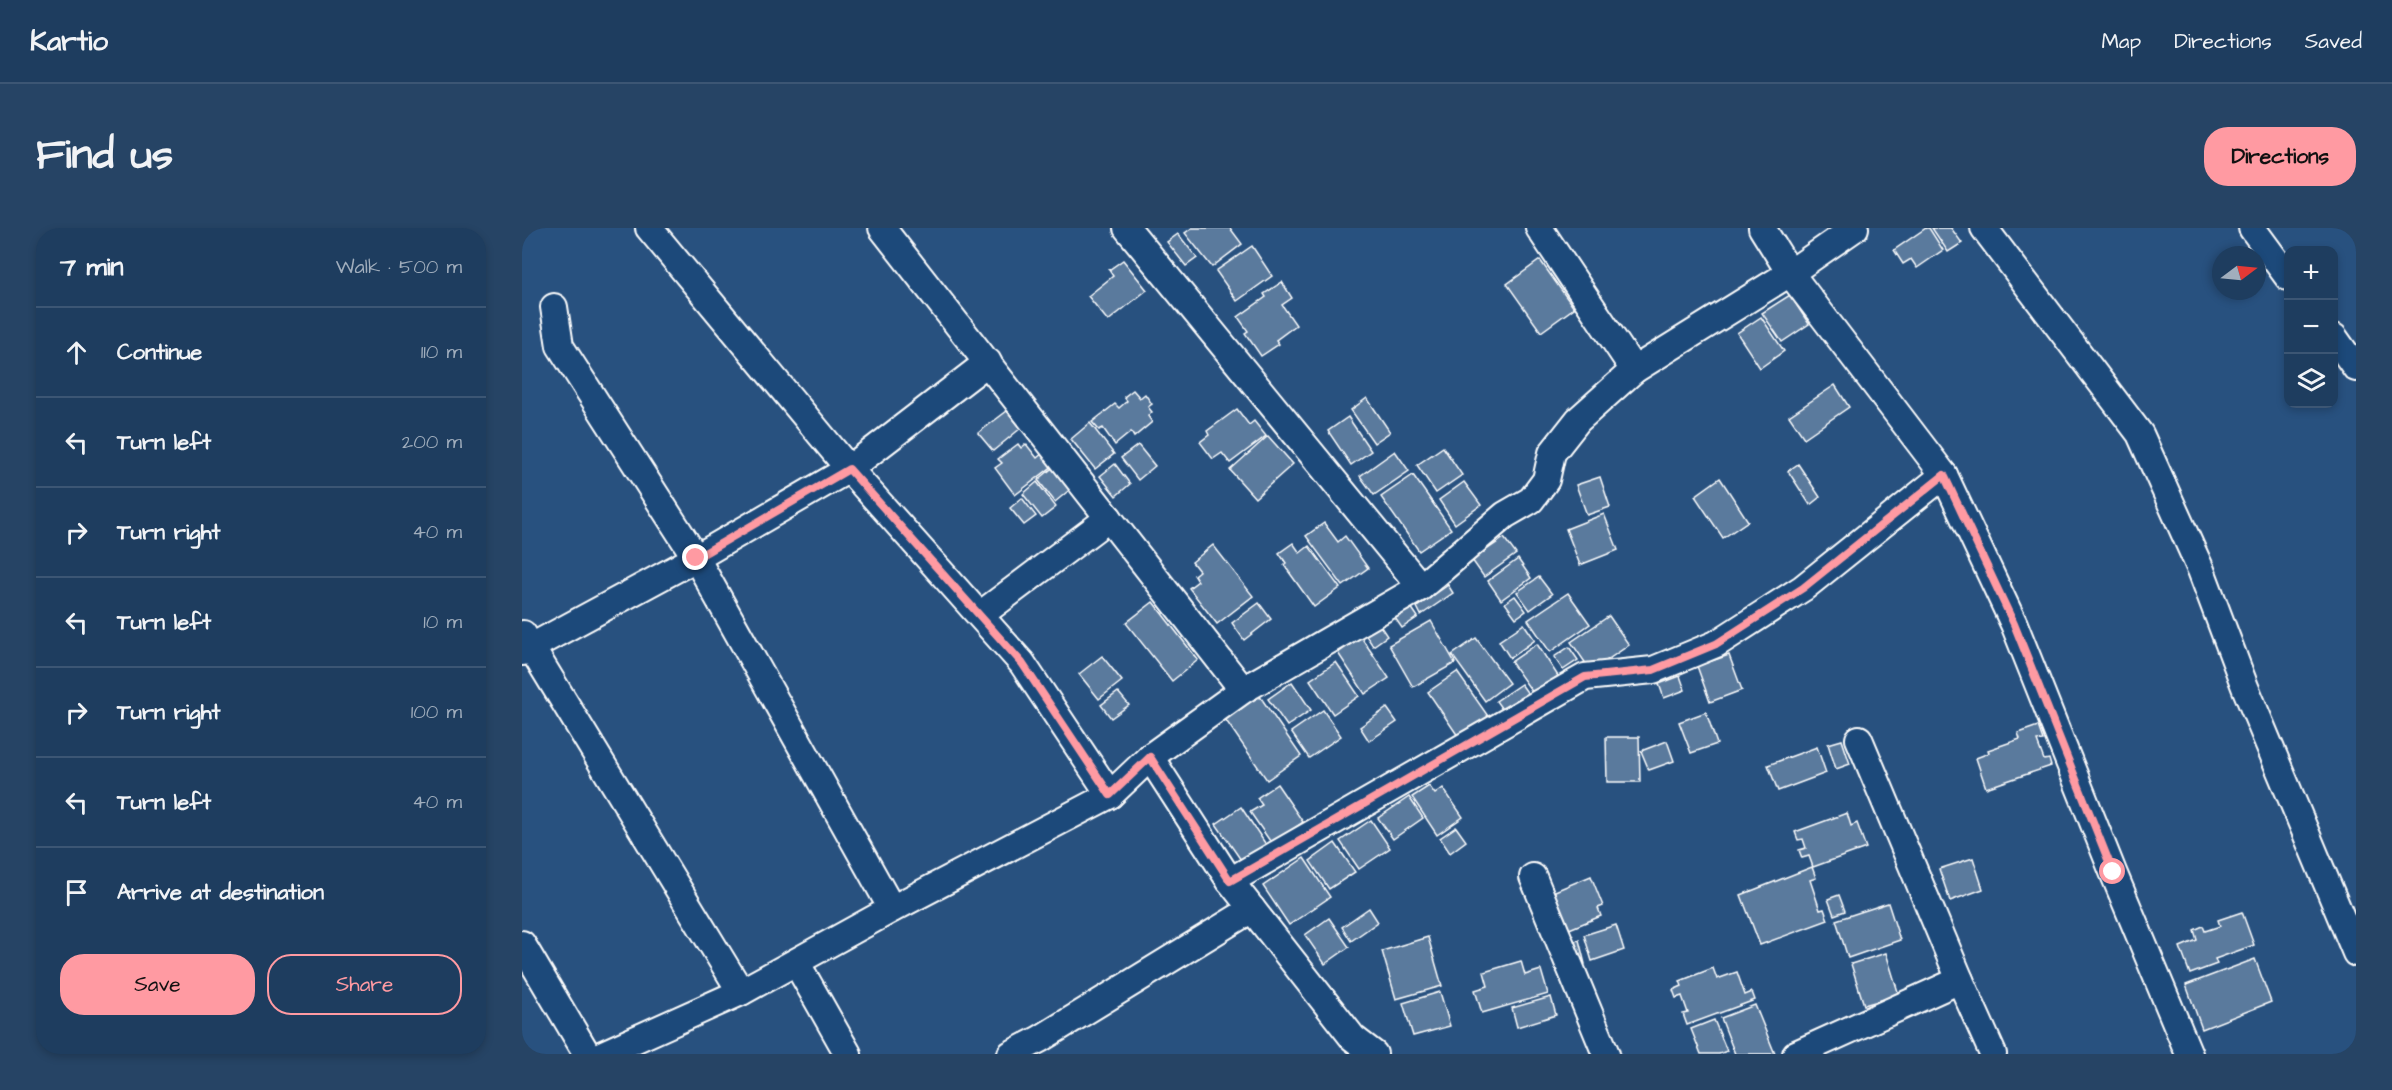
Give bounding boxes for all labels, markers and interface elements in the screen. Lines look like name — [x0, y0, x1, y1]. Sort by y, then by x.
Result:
text: Kartio — [30, 22, 108, 61]
text: Map — [2101, 27, 2141, 56]
text: Directions — [2174, 27, 2272, 56]
text: Saved — [2305, 27, 2362, 56]
text: Find us — [36, 127, 173, 185]
button: Directions — [2204, 127, 2356, 186]
north arrow — [2212, 246, 2266, 300]
map controls — [2284, 246, 2338, 408]
button: + — [2284, 246, 2338, 300]
text: 7 min — [60, 249, 124, 285]
text: Walk · 500 m — [336, 253, 462, 281]
button: − — [2284, 300, 2338, 354]
icon: ahead — [60, 336, 93, 369]
text: Continue — [117, 337, 202, 368]
text: 110 m — [421, 338, 462, 366]
button: layers — [2284, 354, 2338, 408]
icon: left — [60, 426, 93, 459]
text: Turn left — [117, 427, 211, 458]
text: 200 m — [402, 428, 462, 456]
icon: right — [60, 516, 93, 549]
text: Turn right — [117, 517, 220, 548]
text: 40 m — [412, 518, 462, 546]
route end — [682, 544, 708, 570]
icon: left — [60, 606, 93, 639]
text: Turn left — [117, 607, 211, 638]
text: 10 m — [423, 608, 462, 636]
icon: right — [60, 696, 93, 729]
text: Turn right — [117, 697, 220, 728]
text: 100 m — [411, 698, 462, 726]
icon: left — [60, 786, 93, 819]
text: Turn left — [117, 787, 211, 818]
text: 40 m — [412, 788, 462, 816]
route start — [2099, 858, 2125, 884]
icon: arrive — [60, 876, 93, 909]
text: Arrive at destination — [117, 877, 324, 908]
button: Save — [60, 954, 255, 1015]
button: Share — [267, 954, 462, 1015]

